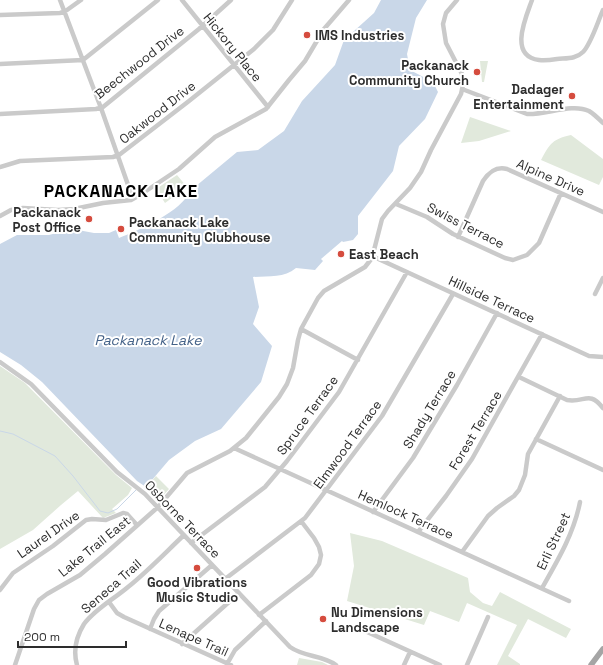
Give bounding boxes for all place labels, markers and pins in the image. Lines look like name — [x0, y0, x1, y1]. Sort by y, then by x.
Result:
place label: IMS Industries — [315, 27, 405, 44]
marker: IMS Industries — [302, 30, 312, 40]
place label: Packanack Community Church — [349, 57, 470, 89]
marker: Packanack Community Church — [472, 67, 482, 77]
place label: Dadager Entertainment — [473, 81, 564, 113]
marker: Dadager Entertainment — [567, 91, 577, 101]
place label: Packanack Post Office — [13, 204, 82, 236]
marker: Packanack Post Office — [84, 214, 94, 224]
place label: Packanack Lake Community Clubhouse — [129, 214, 271, 246]
marker: Packanack Lake Community Clubhouse — [116, 224, 126, 234]
place label: East Beach — [349, 246, 419, 263]
marker: East Beach — [336, 249, 346, 259]
marker: Good Vibrations Music Studio — [192, 563, 202, 573]
place label: Good Vibrations Music Studio — [147, 574, 247, 606]
place label: Nu Dimensions Landscape — [331, 604, 423, 636]
marker: Nu Dimensions Landscape — [318, 614, 328, 624]

